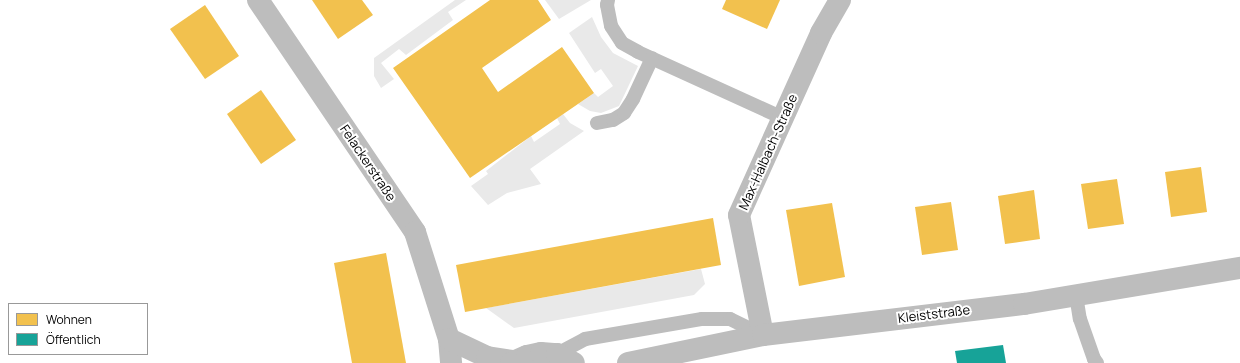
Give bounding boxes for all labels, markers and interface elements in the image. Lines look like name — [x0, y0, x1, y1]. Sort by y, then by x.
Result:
street label: Max-Halbach-Straße — [735, 92, 801, 212]
street label: Felackerstraße — [337, 122, 399, 204]
street label: Kleiststraße — [897, 302, 971, 326]
legend — [8, 303, 148, 355]
text: Wohnen — [46, 311, 92, 328]
text: Öffentlich — [46, 331, 101, 348]

